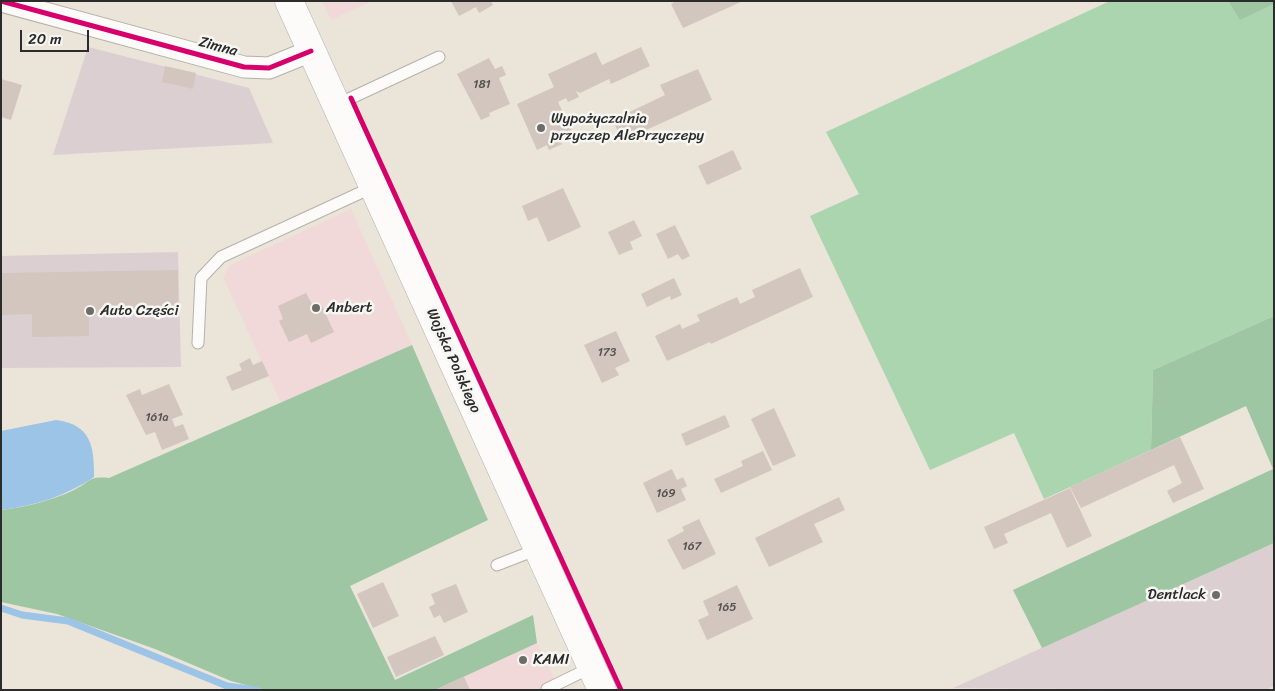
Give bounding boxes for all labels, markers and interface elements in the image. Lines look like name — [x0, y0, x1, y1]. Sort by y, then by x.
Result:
scale bar — [22, 20, 91, 52]
text: 20 m — [28, 26, 62, 52]
street label: Zimna — [197, 33, 239, 61]
house number: 181 — [473, 78, 491, 92]
place label: Wypożyczalnia przyczep AlePrzyczepy — [551, 110, 704, 145]
marker: Wypożyczalnia przyczep AlePrzyczepy — [535, 122, 547, 134]
place label: Anbert — [326, 299, 372, 317]
place label: Auto Części — [100, 302, 179, 320]
marker: Anbert — [310, 302, 322, 314]
marker: Auto Części — [84, 305, 96, 317]
street label: Wojska Polskiego — [422, 306, 484, 416]
house number: 173 — [598, 346, 616, 360]
house number: 161a — [145, 411, 169, 425]
house number: 169 — [656, 487, 676, 501]
house number: 167 — [683, 540, 701, 554]
place label: Dentlack — [1147, 586, 1206, 604]
marker: Dentlack — [1210, 589, 1222, 601]
house number: 165 — [717, 601, 737, 615]
place label: KAMI — [533, 651, 569, 669]
marker: KAMI — [517, 654, 529, 666]

